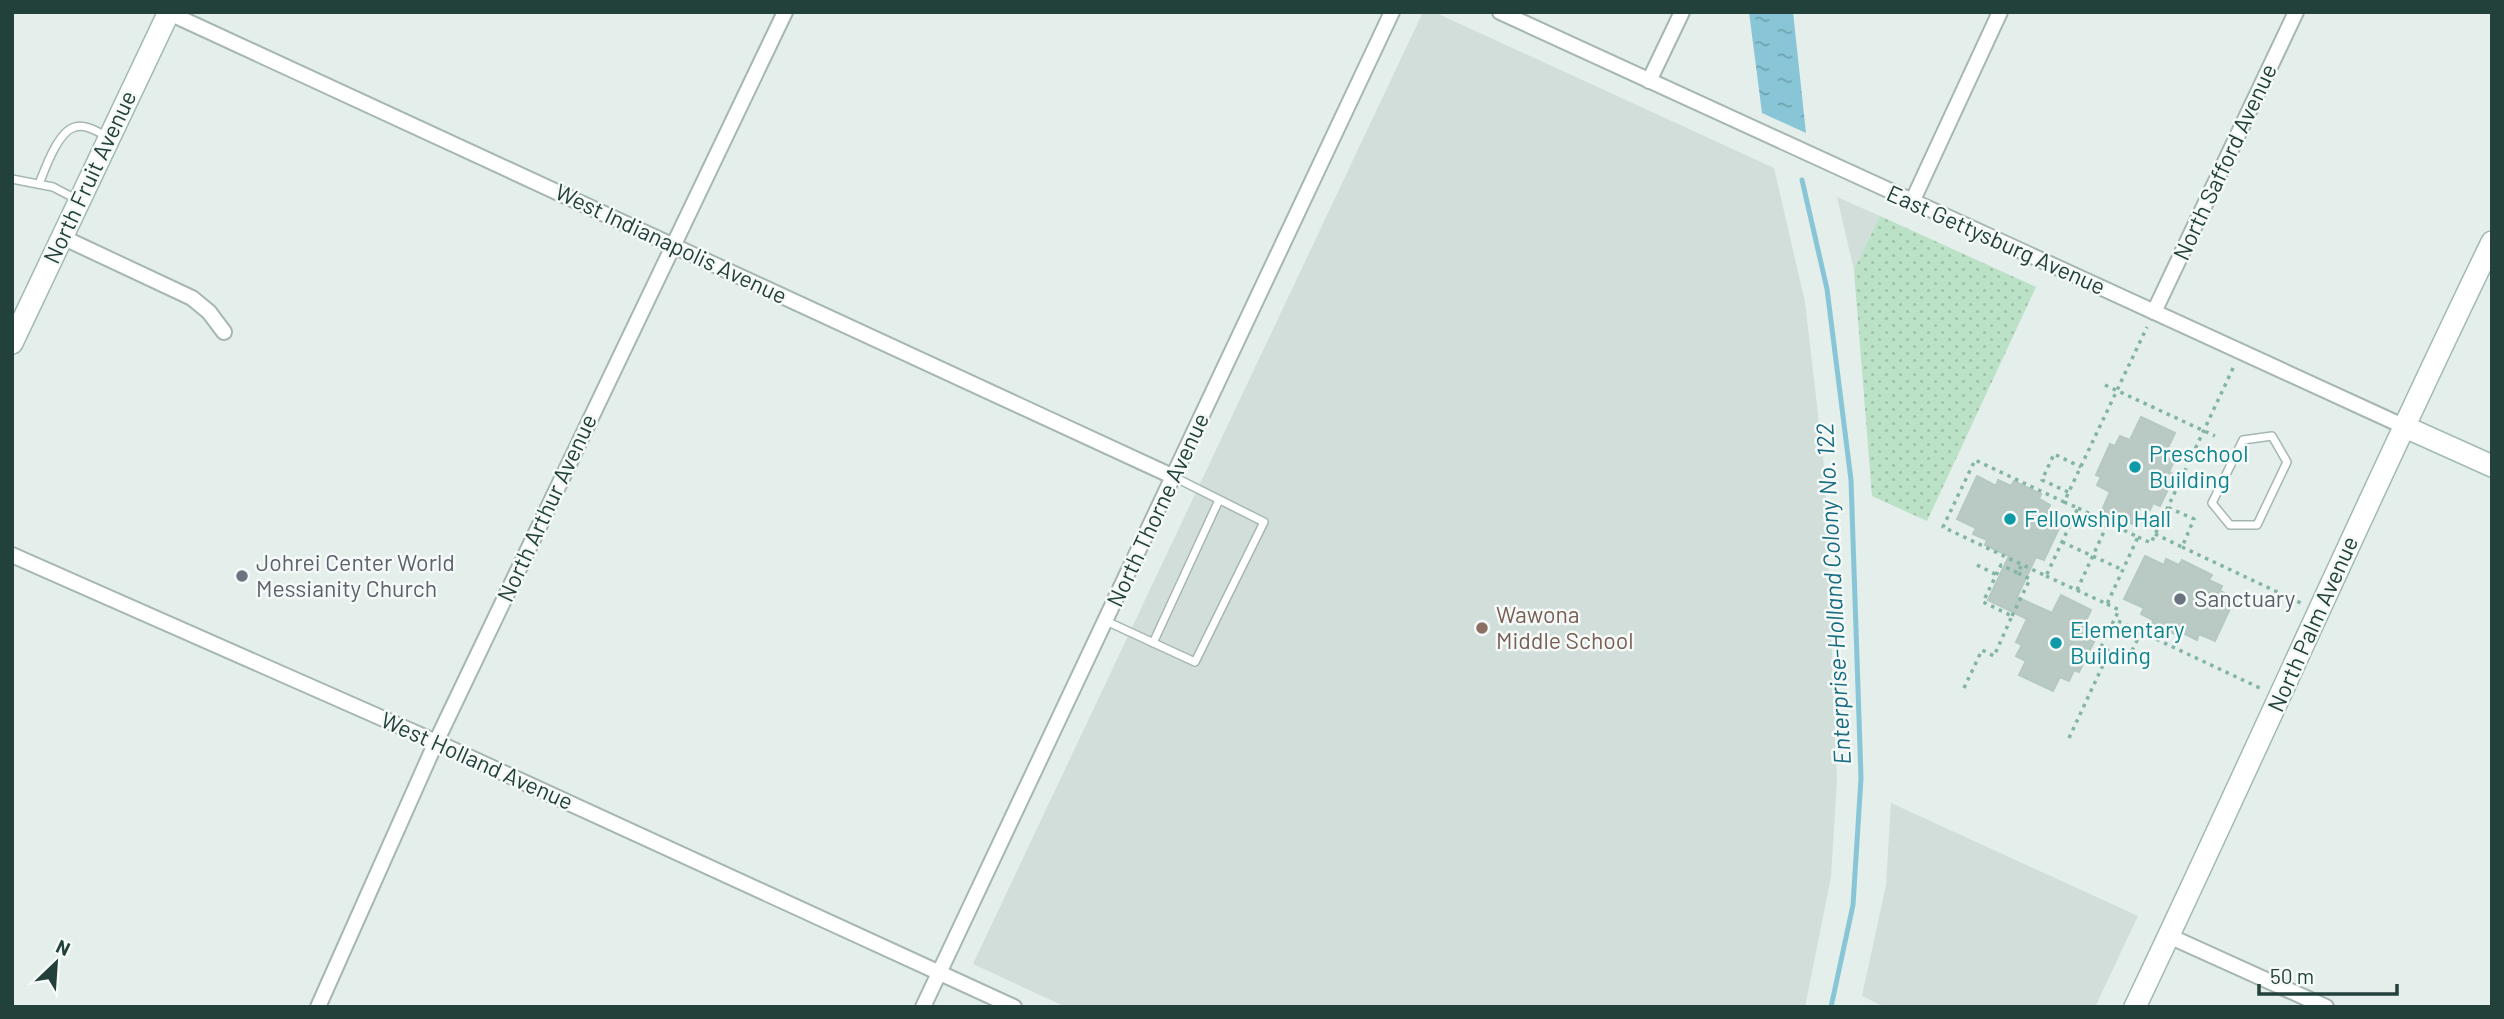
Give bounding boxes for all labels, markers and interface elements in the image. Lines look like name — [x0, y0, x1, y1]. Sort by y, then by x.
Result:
street label: North Safford Avenue — [2166, 59, 2282, 264]
street label: North Fruit Avenue — [37, 86, 141, 267]
street label: West Indianapolis Avenue — [551, 177, 792, 309]
street label: East Gettysburg Avenue — [1883, 178, 2110, 300]
street label: North Thorne Avenue — [1100, 408, 1214, 611]
street label: North Arthur Avenue — [490, 409, 602, 606]
water label: Enterprise-Holland Colony No. 122 — [1809, 423, 1856, 766]
place label: Preschool Building — [2149, 439, 2249, 493]
marker: Preschool Building — [2127, 459, 2143, 475]
place label: Fellowship Hall — [2024, 504, 2171, 532]
marker: Fellowship Hall — [2002, 511, 2018, 527]
street label: North Palm Avenue — [2261, 531, 2363, 716]
place label: Johrei Center World Messianity Church — [256, 548, 455, 602]
marker: Johrei Center World Messianity Church — [234, 568, 250, 584]
place label: Sanctuary — [2194, 584, 2296, 612]
marker: Sanctuary — [2172, 591, 2188, 607]
place label: Wawona Middle School — [1496, 600, 1634, 654]
place label: Elementary Building — [2070, 615, 2185, 669]
marker: Wawona Middle School — [1474, 620, 1490, 636]
marker: Elementary Building — [2048, 635, 2064, 651]
street label: West Holland Avenue — [377, 705, 578, 815]
north arrow — [21, 928, 91, 998]
text: N — [53, 934, 74, 960]
scale bar — [2259, 953, 2397, 997]
text: 50 m — [2270, 963, 2314, 988]

